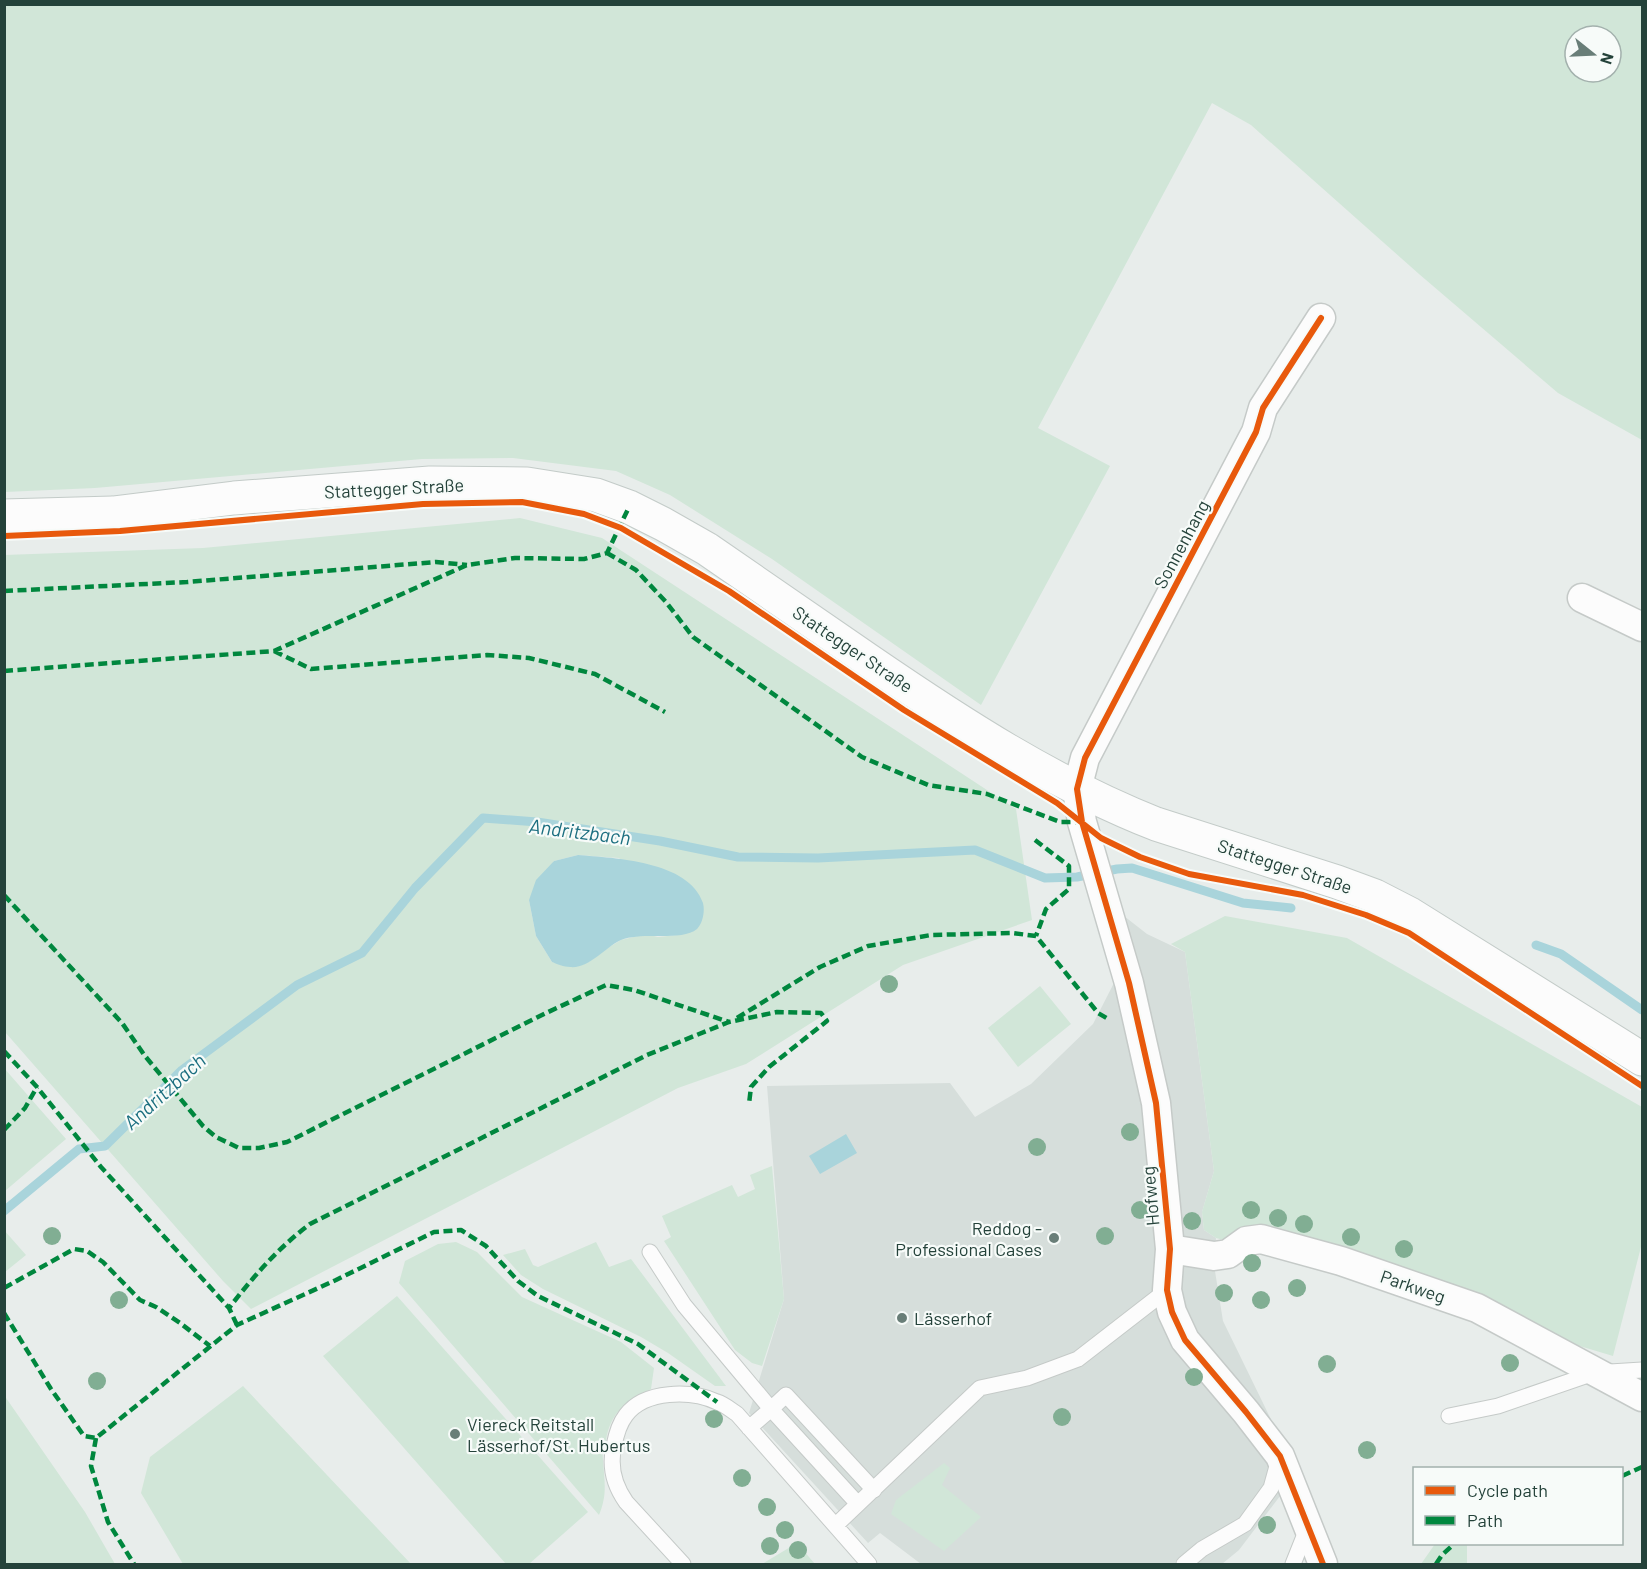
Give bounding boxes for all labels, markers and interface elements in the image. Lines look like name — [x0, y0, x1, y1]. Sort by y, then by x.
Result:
north arrow — [1563, 24, 1623, 84]
text: N — [1597, 51, 1618, 67]
street label: Stattegger Straße — [324, 473, 464, 503]
street label: Sonnenhang — [1148, 496, 1214, 592]
street label: Stattegger Straße — [789, 601, 917, 697]
water label: Andritzbach — [528, 813, 632, 849]
street label: Stattegger Straße — [1215, 834, 1355, 898]
water label: Andritzbach — [118, 1048, 210, 1134]
street label: Hofweg — [1136, 1165, 1164, 1227]
place label: Reddog - Professional Cases — [895, 1217, 1042, 1260]
marker: Reddog - Professional Cases — [1047, 1231, 1061, 1245]
street label: Parkweg — [1378, 1265, 1448, 1307]
place label: Lässerhof — [914, 1307, 992, 1329]
marker: Lässerhof — [895, 1311, 909, 1325]
place label: Viereck Reitstall Lässerhof/St. Hubertus — [467, 1413, 650, 1456]
marker: Viereck Reitstall Lässerhof/St. Hubertus — [448, 1427, 462, 1441]
legend — [1413, 1467, 1623, 1545]
text: Cycle path — [1467, 1479, 1548, 1501]
text: Path — [1467, 1509, 1503, 1531]

